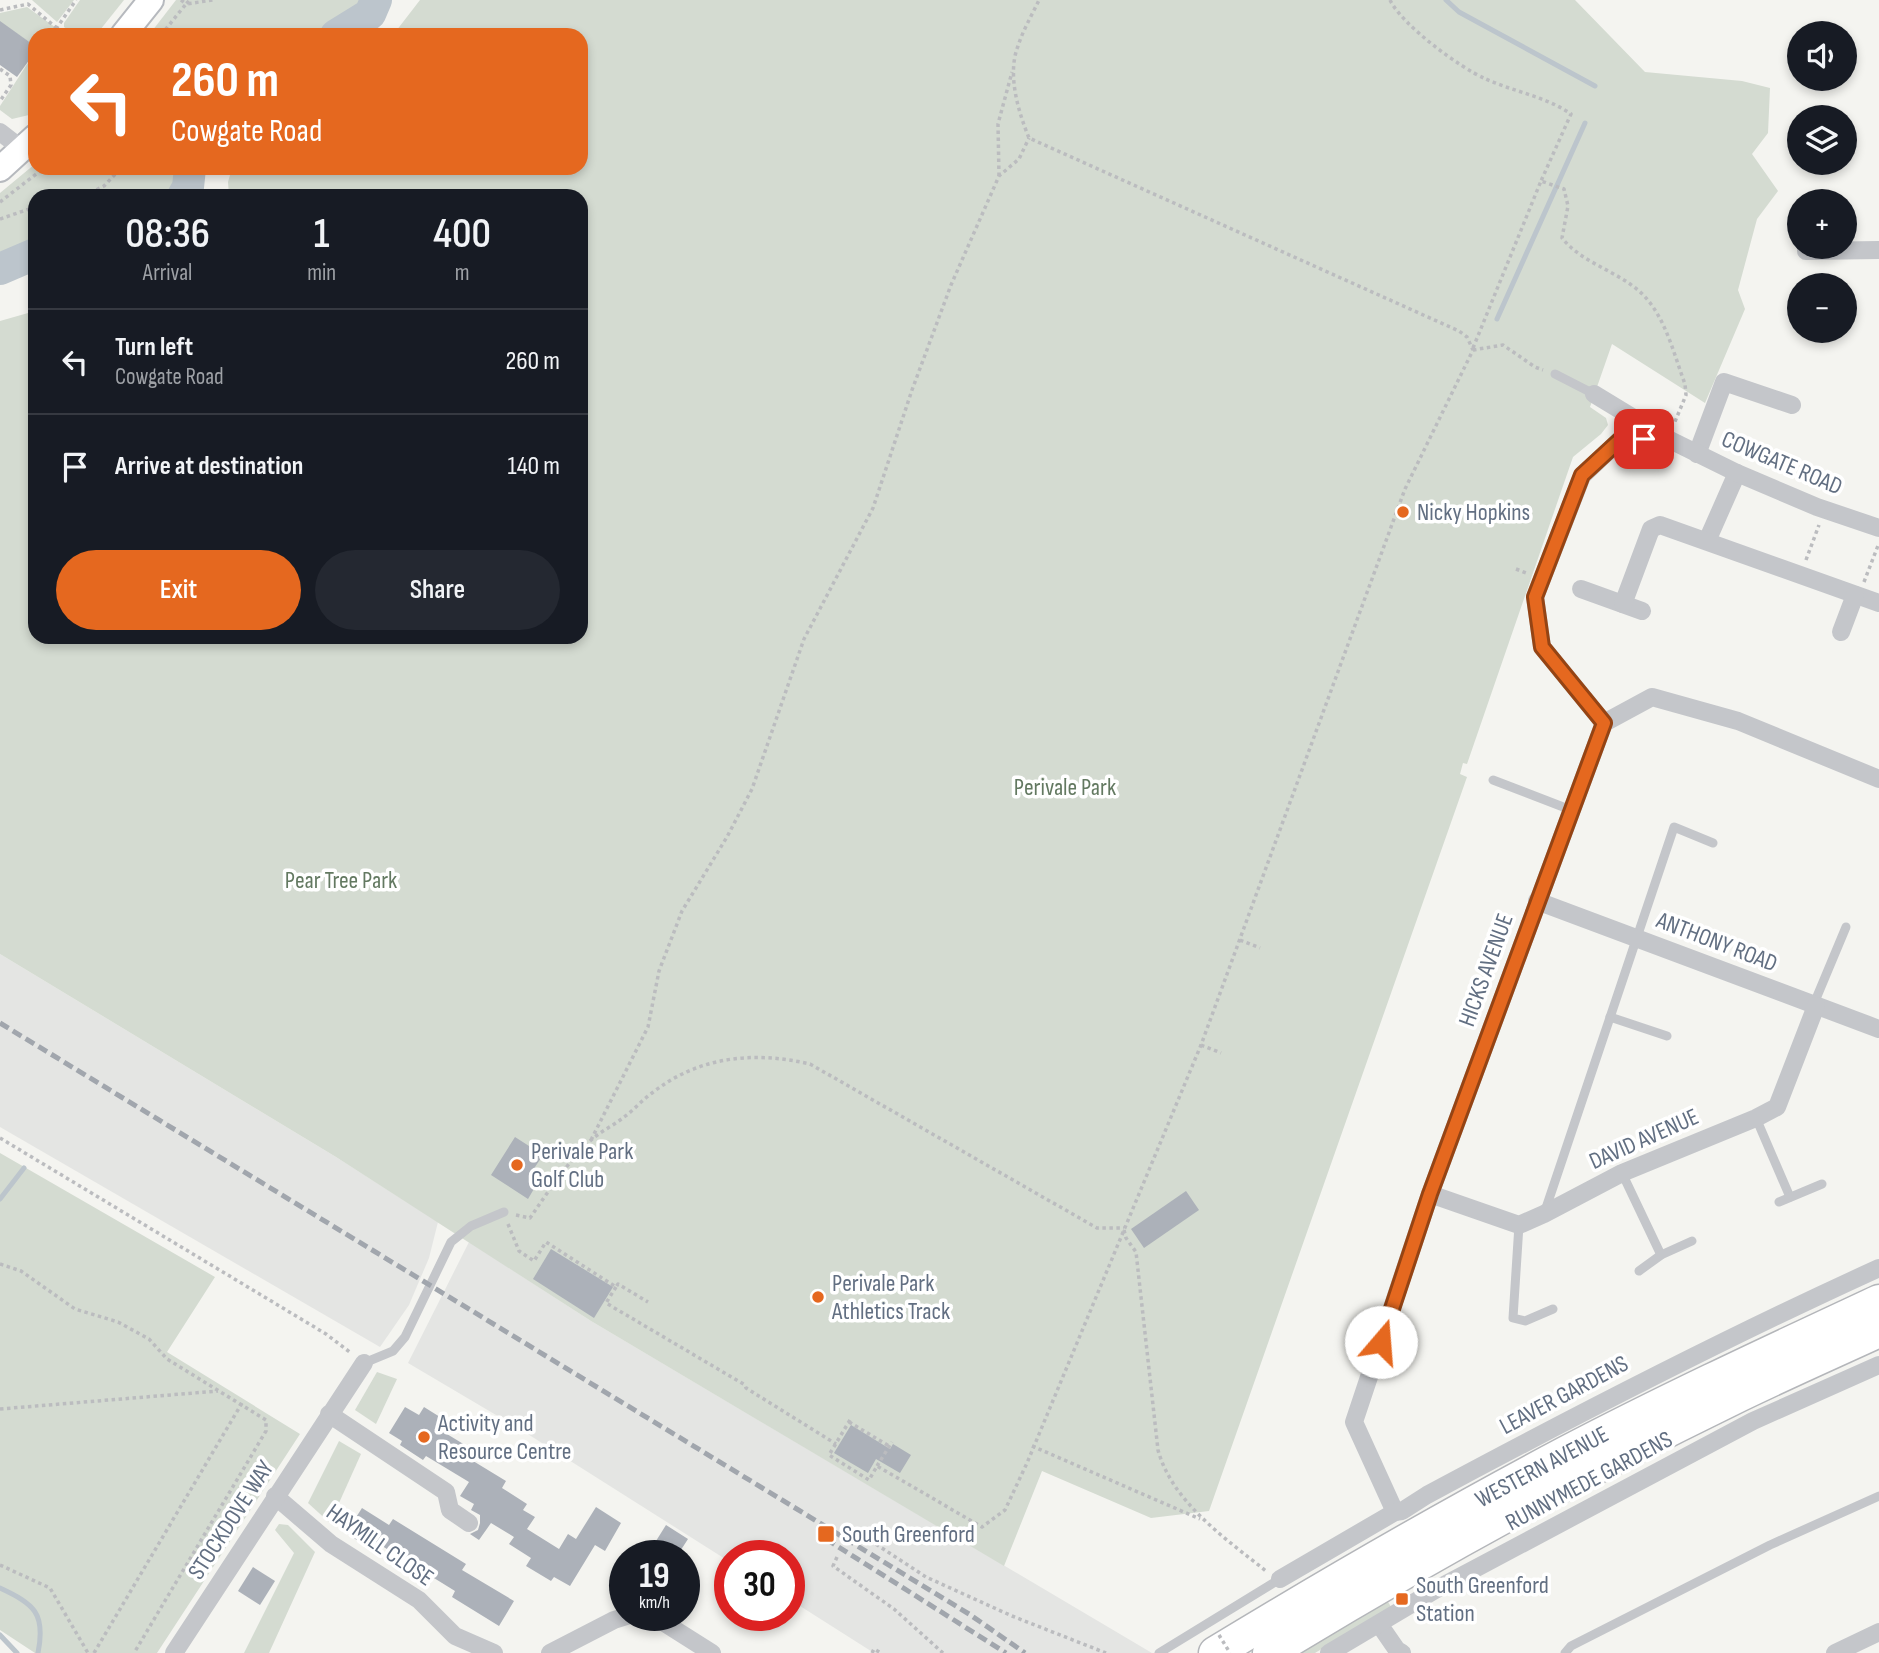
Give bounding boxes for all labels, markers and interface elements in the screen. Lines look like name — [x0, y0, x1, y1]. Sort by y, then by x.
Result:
map controls — [1787, 21, 1857, 343]
button: sound — [1787, 21, 1857, 91]
text: 260 m — [171, 52, 279, 111]
icon: left — [56, 56, 147, 147]
button: layers — [1787, 105, 1857, 175]
text: Cowgate Road — [171, 112, 322, 151]
button: + — [1787, 189, 1857, 259]
text: 08:36 — [125, 209, 210, 260]
text: 1 — [314, 209, 329, 260]
text: 400 — [433, 209, 491, 260]
text: Arrival — [143, 259, 192, 287]
text: min — [307, 259, 336, 287]
text: m — [455, 259, 469, 287]
button: − — [1787, 273, 1857, 343]
text: Turn left — [115, 332, 193, 363]
icon: left — [56, 343, 94, 381]
text: 260 m — [505, 346, 560, 377]
text: Cowgate Road — [115, 363, 224, 391]
pin — [1614, 409, 1674, 469]
icon: arrive — [1625, 420, 1663, 458]
street label: COWGATE ROAD — [1717, 425, 1847, 501]
icon: arrive — [56, 448, 94, 486]
text: Arrive at destination — [115, 451, 303, 482]
text: 140 m — [508, 451, 560, 482]
place label: Nicky Hopkins — [1417, 498, 1530, 527]
marker: Nicky Hopkins — [1395, 504, 1411, 520]
button: Exit — [56, 550, 301, 630]
button: Share — [315, 550, 560, 630]
park label: Perivale Park — [1014, 773, 1116, 802]
park label: Pear Tree Park — [285, 866, 397, 895]
street label: ANTHONY ROAD — [1652, 905, 1782, 978]
street label: HICKS AVENUE — [1452, 910, 1520, 1030]
street label: DAVID AVENUE — [1585, 1102, 1703, 1176]
place label: Perivale Park Golf Club — [531, 1137, 633, 1194]
marker: Perivale Park Golf Club — [509, 1157, 525, 1173]
place label: Perivale Park Athletics Track — [831, 1269, 950, 1326]
marker: Perivale Park Athletics Track — [810, 1289, 826, 1305]
position arrow — [1344, 1305, 1418, 1379]
street label: LEAVER GARDENS — [1495, 1349, 1633, 1441]
place label: Activity and Resource Centre — [437, 1409, 572, 1466]
street label: WESTERN AVENUE — [1470, 1420, 1614, 1514]
street label: RUNNYMEDE GARDENS — [1501, 1425, 1677, 1537]
marker: Activity and Resource Centre — [416, 1429, 432, 1445]
street label: STOCKDOVE WAY — [182, 1455, 280, 1585]
street label: HAYMILL CLOSE — [321, 1498, 439, 1592]
place label: South Greenford — [842, 1520, 975, 1549]
marker: South Greenford — [816, 1524, 836, 1544]
speed limit sign: 30 — [714, 1540, 805, 1631]
text: 19 — [639, 1555, 670, 1598]
place label: South Greenford Station — [1416, 1571, 1549, 1628]
marker: South Greenford Station — [1394, 1591, 1410, 1607]
text: km/h — [639, 1592, 670, 1613]

